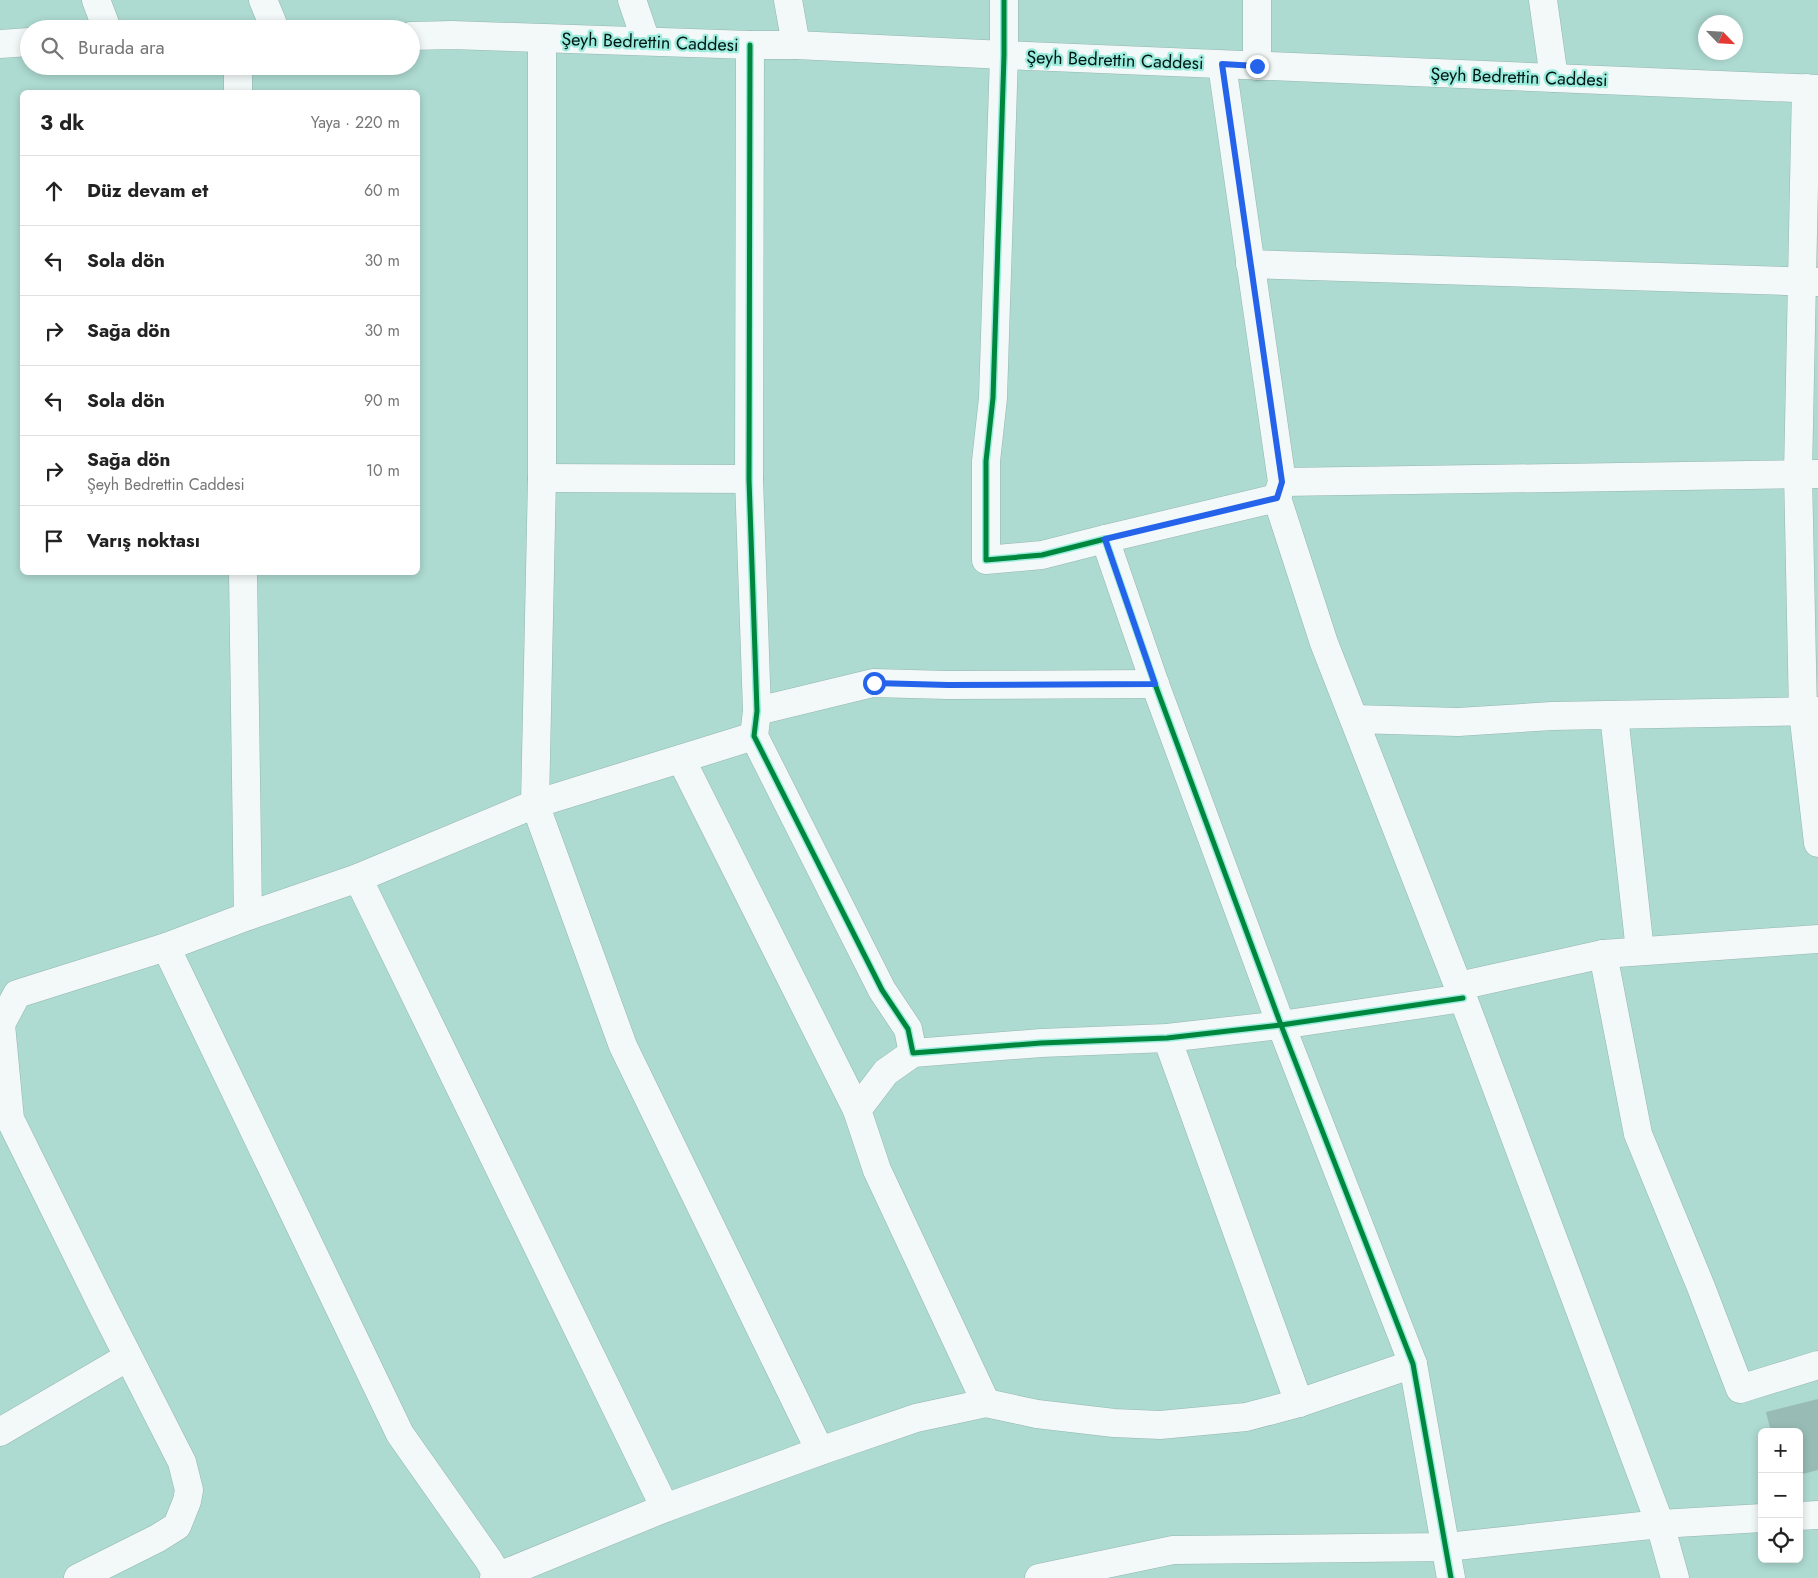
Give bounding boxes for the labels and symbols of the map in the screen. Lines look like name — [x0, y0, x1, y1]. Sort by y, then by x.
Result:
north arrow — [1698, 15, 1743, 60]
street label: Şeyh Bedrettin Caddesi — [561, 26, 739, 58]
street label: Şeyh Bedrettin Caddesi — [1026, 44, 1204, 76]
route end — [1246, 55, 1269, 78]
street label: Şeyh Bedrettin Caddesi — [1430, 61, 1608, 93]
route start — [863, 672, 886, 695]

